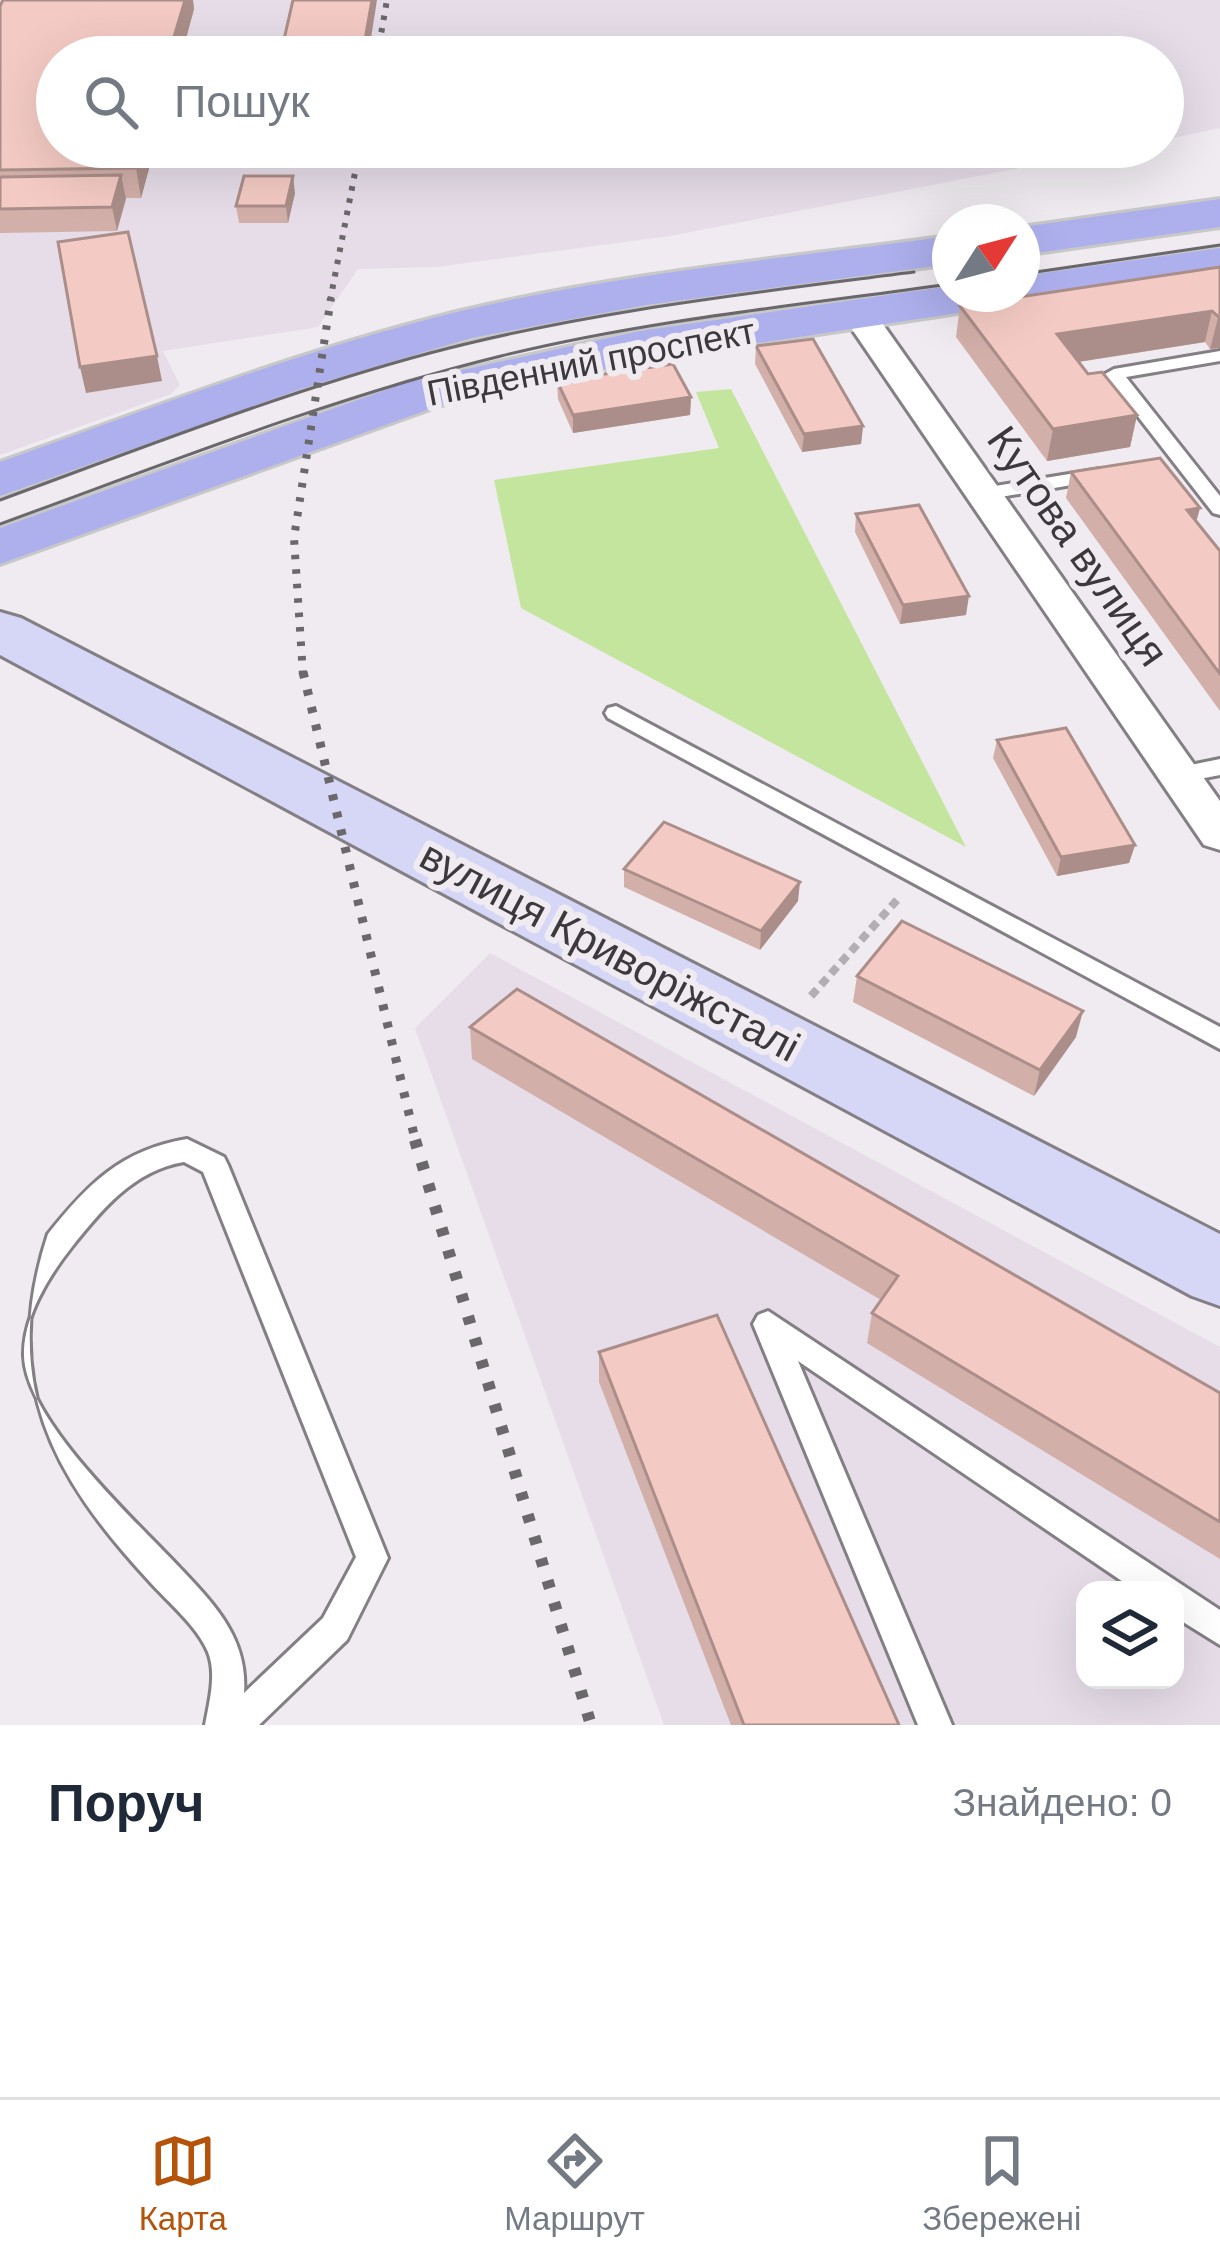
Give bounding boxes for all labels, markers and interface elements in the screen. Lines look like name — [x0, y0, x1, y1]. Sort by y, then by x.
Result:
search box — [36, 36, 1184, 168]
icon: search — [78, 69, 144, 135]
text: Пошук — [174, 76, 310, 127]
north arrow — [932, 204, 1040, 312]
street label: Південний проспект — [423, 310, 759, 414]
street label: Кутова вулиця — [978, 418, 1178, 674]
street label: вулиця Криворіжсталі — [413, 831, 807, 1071]
map controls — [1076, 1581, 1184, 1689]
button: layers — [1076, 1581, 1184, 1689]
text: Поруч — [48, 1775, 204, 1832]
text: Знайдено: 0 — [952, 1781, 1172, 1824]
tab: Карта — [139, 2128, 227, 2238]
tab: Маршрут — [504, 2128, 645, 2238]
tab: Збережені — [922, 2128, 1081, 2238]

